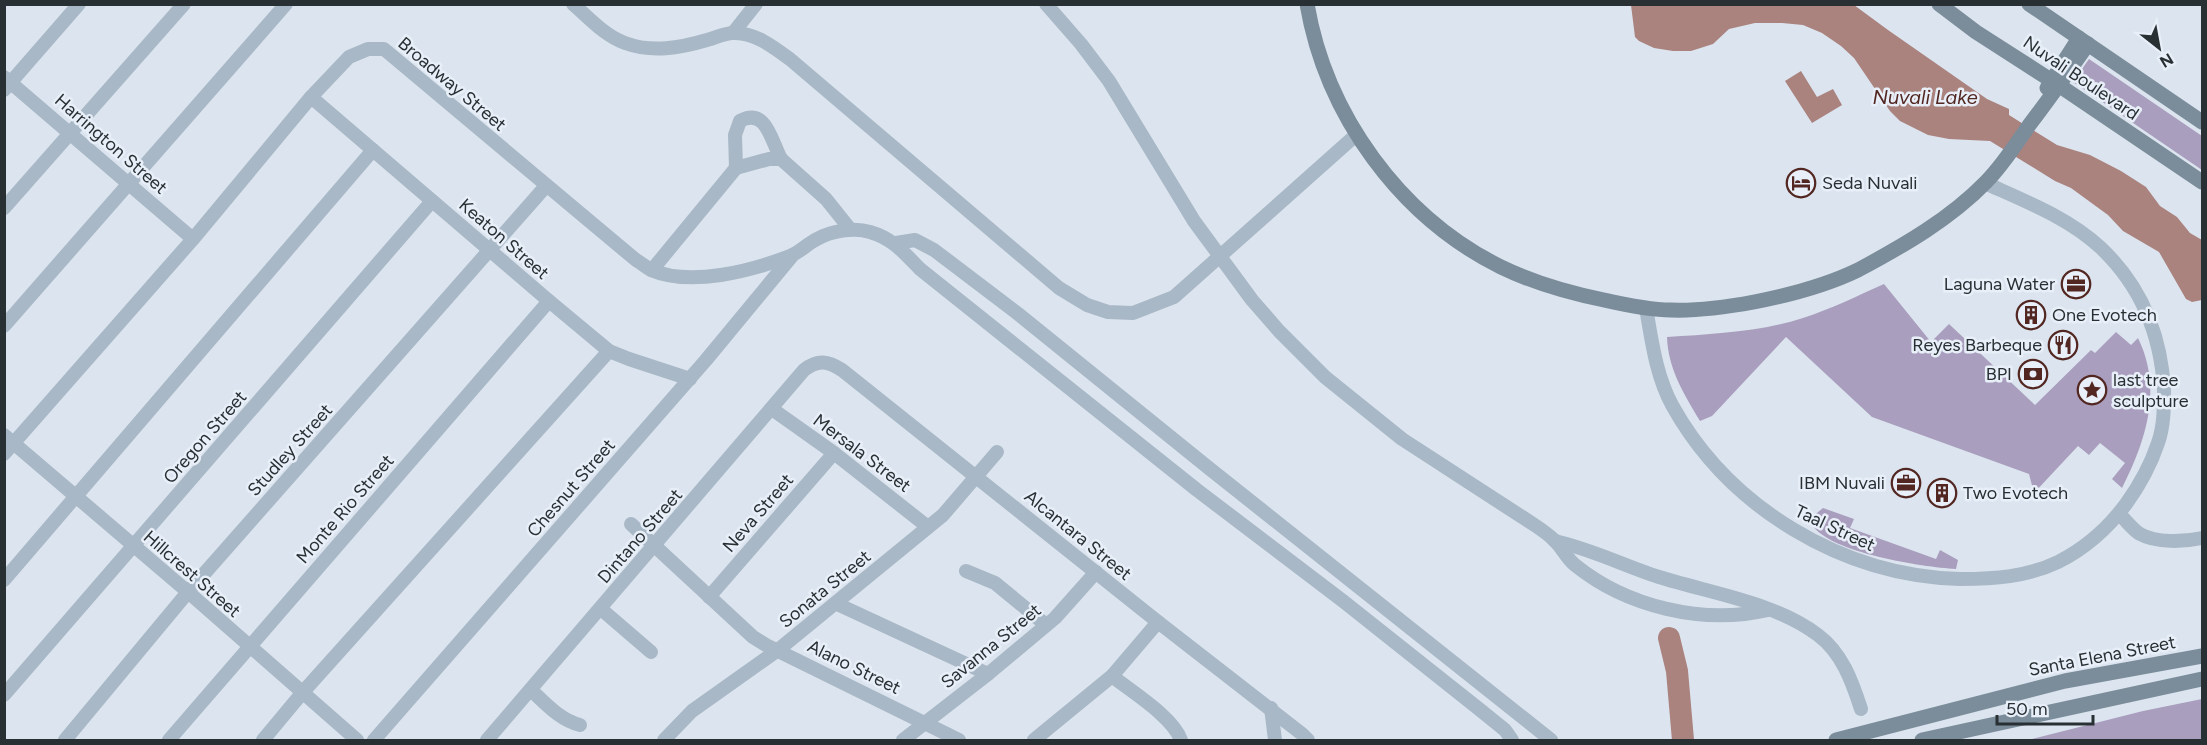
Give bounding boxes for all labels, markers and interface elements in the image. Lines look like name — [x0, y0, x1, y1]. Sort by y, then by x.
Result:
north arrow — [2129, 18, 2189, 78]
street label: Nuvali Boulevard — [2019, 31, 2143, 125]
street label: Broadway Street — [393, 32, 511, 136]
text: N — [2156, 49, 2177, 72]
water label: Nuvali Lake — [1872, 85, 1978, 109]
street label: Harrington Street — [50, 89, 172, 199]
hotel icon: Seda Nuvali — [1785, 167, 1817, 199]
place label: Seda Nuvali — [1822, 172, 1918, 194]
street label: Keaton Street — [455, 194, 554, 284]
office icon: Laguna Water — [2060, 268, 2092, 300]
place label: Laguna Water — [1944, 273, 2055, 295]
building icon: One Evotech — [2015, 299, 2047, 331]
place label: One Evotech — [2052, 304, 2157, 326]
restaurant icon: Reyes Barbeque — [2047, 329, 2079, 361]
place label: Reyes Barbeque — [1912, 334, 2042, 356]
bank icon: BPI — [2017, 358, 2049, 390]
place label: BPI — [1986, 363, 2012, 385]
place label: last tree sculpture — [2113, 369, 2189, 412]
place icon: last tree sculpture — [2076, 374, 2108, 406]
street label: Oregon Street — [159, 386, 251, 488]
street label: Studley Street — [243, 399, 337, 501]
street label: Mersala Street — [809, 409, 915, 497]
street label: Chesnut Street — [522, 434, 620, 542]
street label: Monte Rio Street — [292, 450, 399, 568]
office icon: IBM Nuvali — [1890, 467, 1922, 499]
street label: Neva Street — [718, 469, 798, 557]
place label: IBM Nuvali — [1799, 472, 1885, 494]
building icon: Two Evotech — [1926, 477, 1958, 509]
place label: Two Evotech — [1963, 482, 2068, 504]
street label: Dintano Street — [593, 484, 687, 588]
street label: Alcantara Street — [1020, 485, 1136, 585]
street label: Taal Street — [1791, 500, 1879, 556]
street label: Hillcrest Street — [139, 526, 245, 622]
street label: Sonata Street — [775, 545, 875, 633]
street label: Savanna Street — [936, 599, 1046, 693]
street label: Santa Elena Street — [2027, 631, 2178, 681]
street label: Alano Street — [804, 635, 904, 699]
scale bar — [1997, 688, 2093, 726]
text: 50 m — [2006, 698, 2048, 720]

